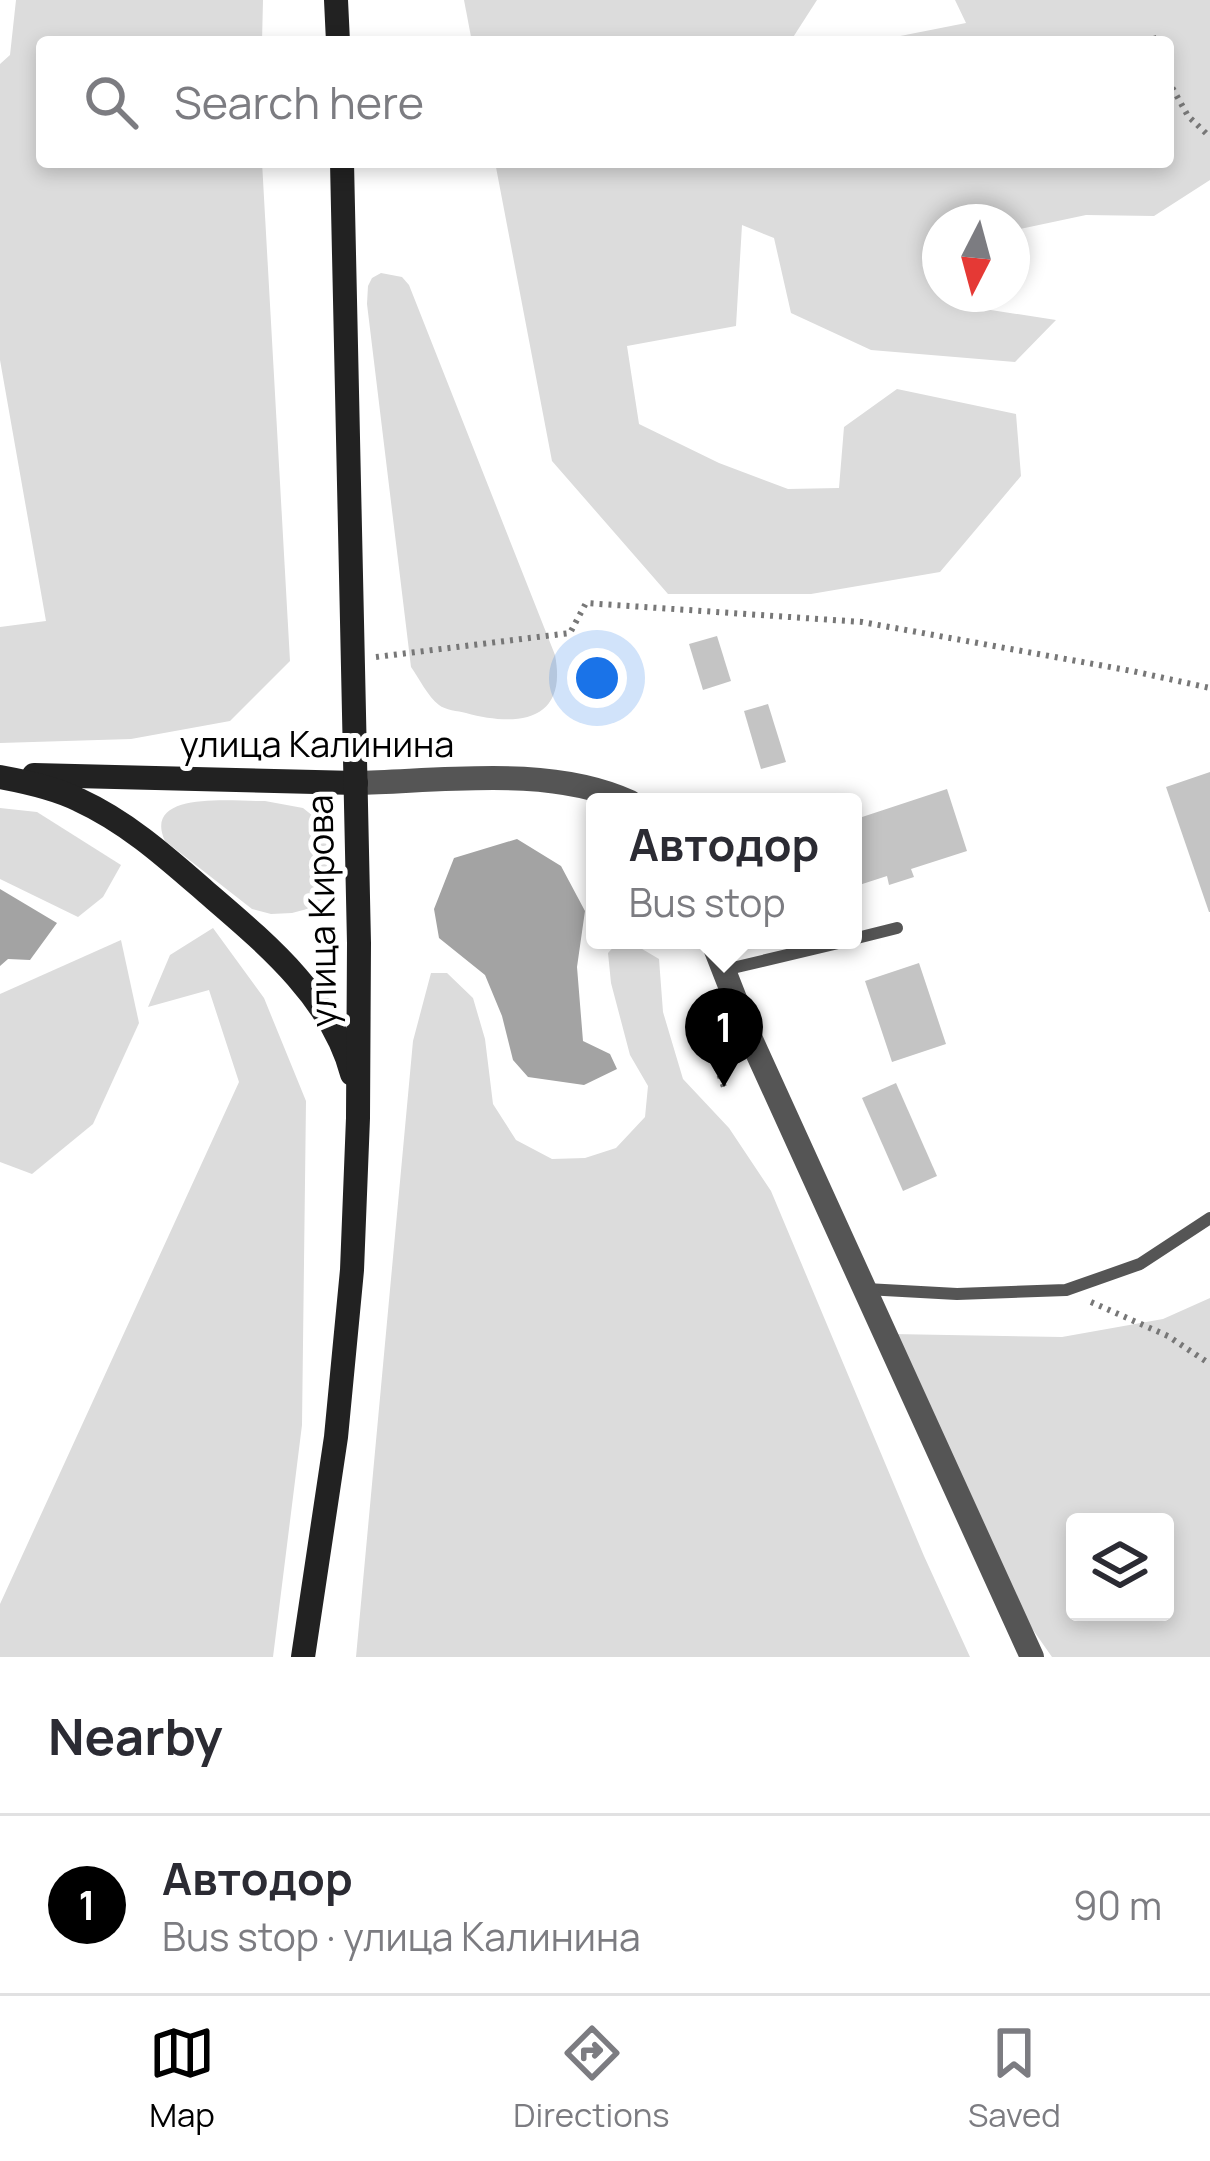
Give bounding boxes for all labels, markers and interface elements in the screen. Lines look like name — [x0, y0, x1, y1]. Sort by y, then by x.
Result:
search box — [36, 36, 1174, 168]
icon: search — [78, 69, 144, 135]
text: Search here — [174, 71, 424, 133]
north arrow — [922, 204, 1030, 312]
your location — [567, 648, 627, 708]
street label: улица Калинина — [180, 719, 454, 768]
popup — [586, 793, 862, 949]
street label: улица Кирова — [294, 794, 348, 1028]
text: Автодор — [629, 813, 819, 875]
text: Bus stop — [629, 875, 786, 929]
pin: 1 — [685, 988, 763, 1087]
map controls — [1066, 1513, 1174, 1621]
button: layers — [1066, 1513, 1174, 1621]
text: Nearby — [48, 1701, 223, 1770]
text: Автодор — [162, 1847, 353, 1909]
text: 1 — [78, 1878, 96, 1932]
text: 90 m — [1073, 1878, 1162, 1932]
text: Bus stop · улица Калинина — [162, 1909, 641, 1963]
tab: Map — [149, 2020, 215, 2137]
tab: Directions — [513, 2020, 670, 2137]
tab: Saved — [968, 2020, 1061, 2137]

